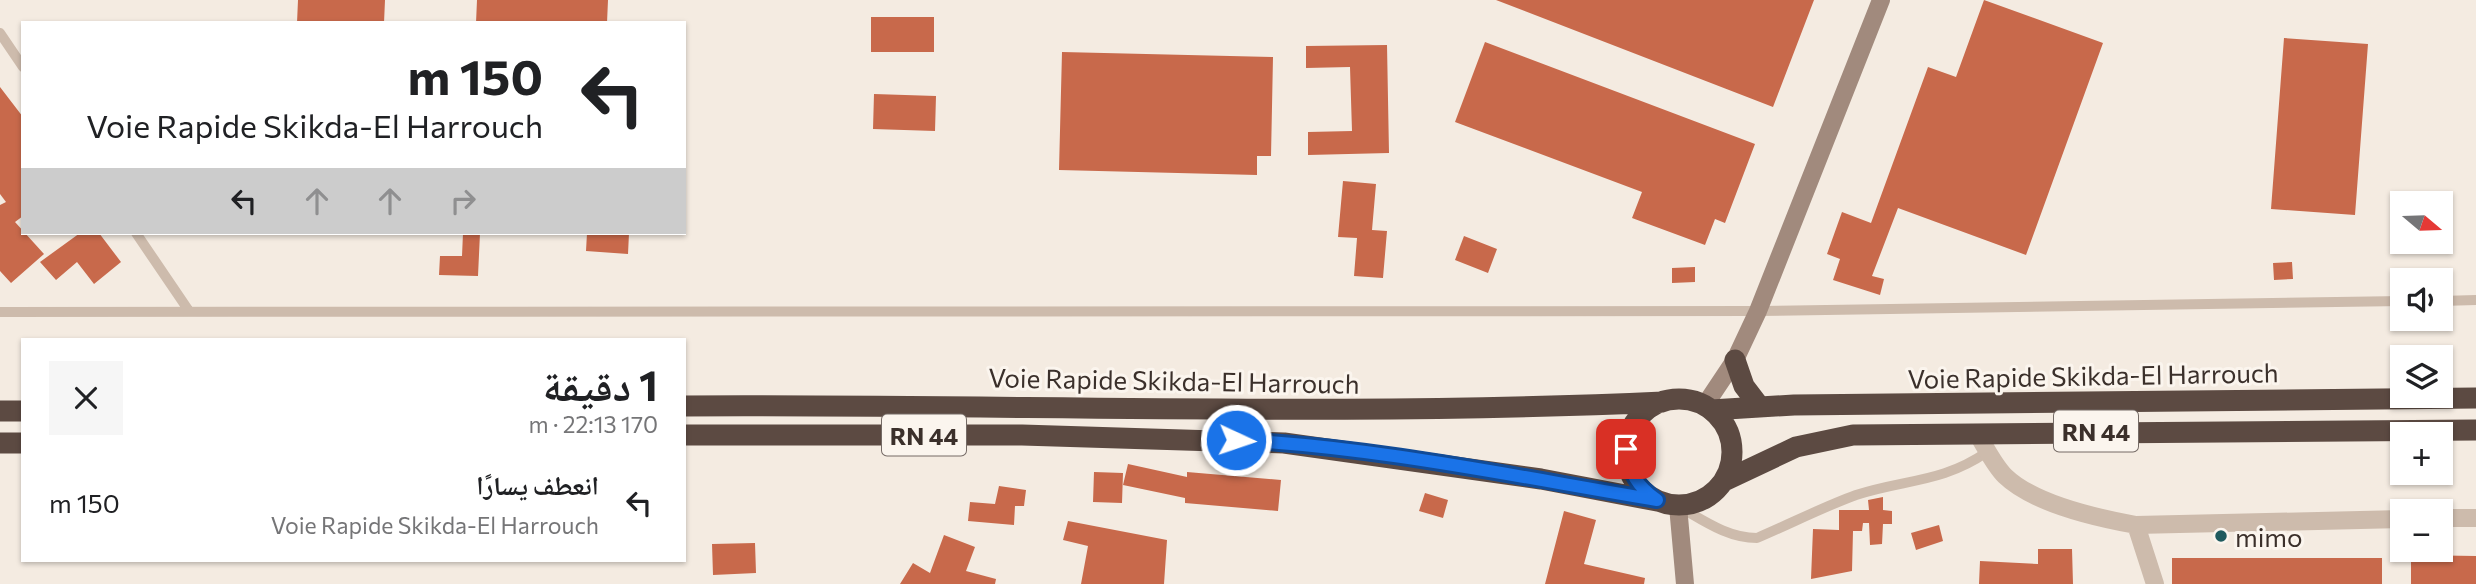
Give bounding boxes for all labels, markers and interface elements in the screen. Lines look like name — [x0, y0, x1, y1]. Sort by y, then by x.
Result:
text: 150 m — [408, 45, 543, 105]
icon: left — [567, 49, 658, 140]
text: Voie Rapide Skikda-El Harrouch — [86, 105, 543, 145]
icon: left — [225, 182, 263, 220]
icon: ahead — [298, 182, 336, 220]
icon: ahead — [371, 182, 409, 220]
icon: right — [444, 182, 482, 220]
north arrow — [2390, 191, 2454, 254]
map controls — [2390, 191, 2453, 562]
button: sound — [2390, 268, 2453, 331]
button: layers — [2390, 345, 2453, 408]
street label: Voie Rapide Skikda-El Harrouch — [1907, 356, 2279, 394]
text: 1 دقيقة — [543, 358, 658, 410]
button: close — [49, 361, 123, 435]
street label: Voie Rapide Skikda-El Harrouch — [988, 361, 1360, 399]
position arrow — [1199, 403, 1273, 477]
text: 170 m · 22:13 — [528, 410, 658, 438]
road number: RN 44 — [2054, 410, 2138, 452]
road number: RN 44 — [882, 414, 966, 456]
pin — [1596, 419, 1656, 479]
button: + — [2390, 422, 2453, 485]
icon: arrive — [1607, 430, 1645, 468]
text: انعطف يسارًا — [476, 469, 599, 500]
icon: left — [620, 484, 658, 522]
text: 150 m — [49, 487, 120, 518]
button: − — [2390, 499, 2453, 562]
text: Voie Rapide Skikda-El Harrouch — [271, 511, 599, 539]
place label: mimo — [2235, 521, 2303, 552]
marker: mimo — [2213, 528, 2229, 544]

